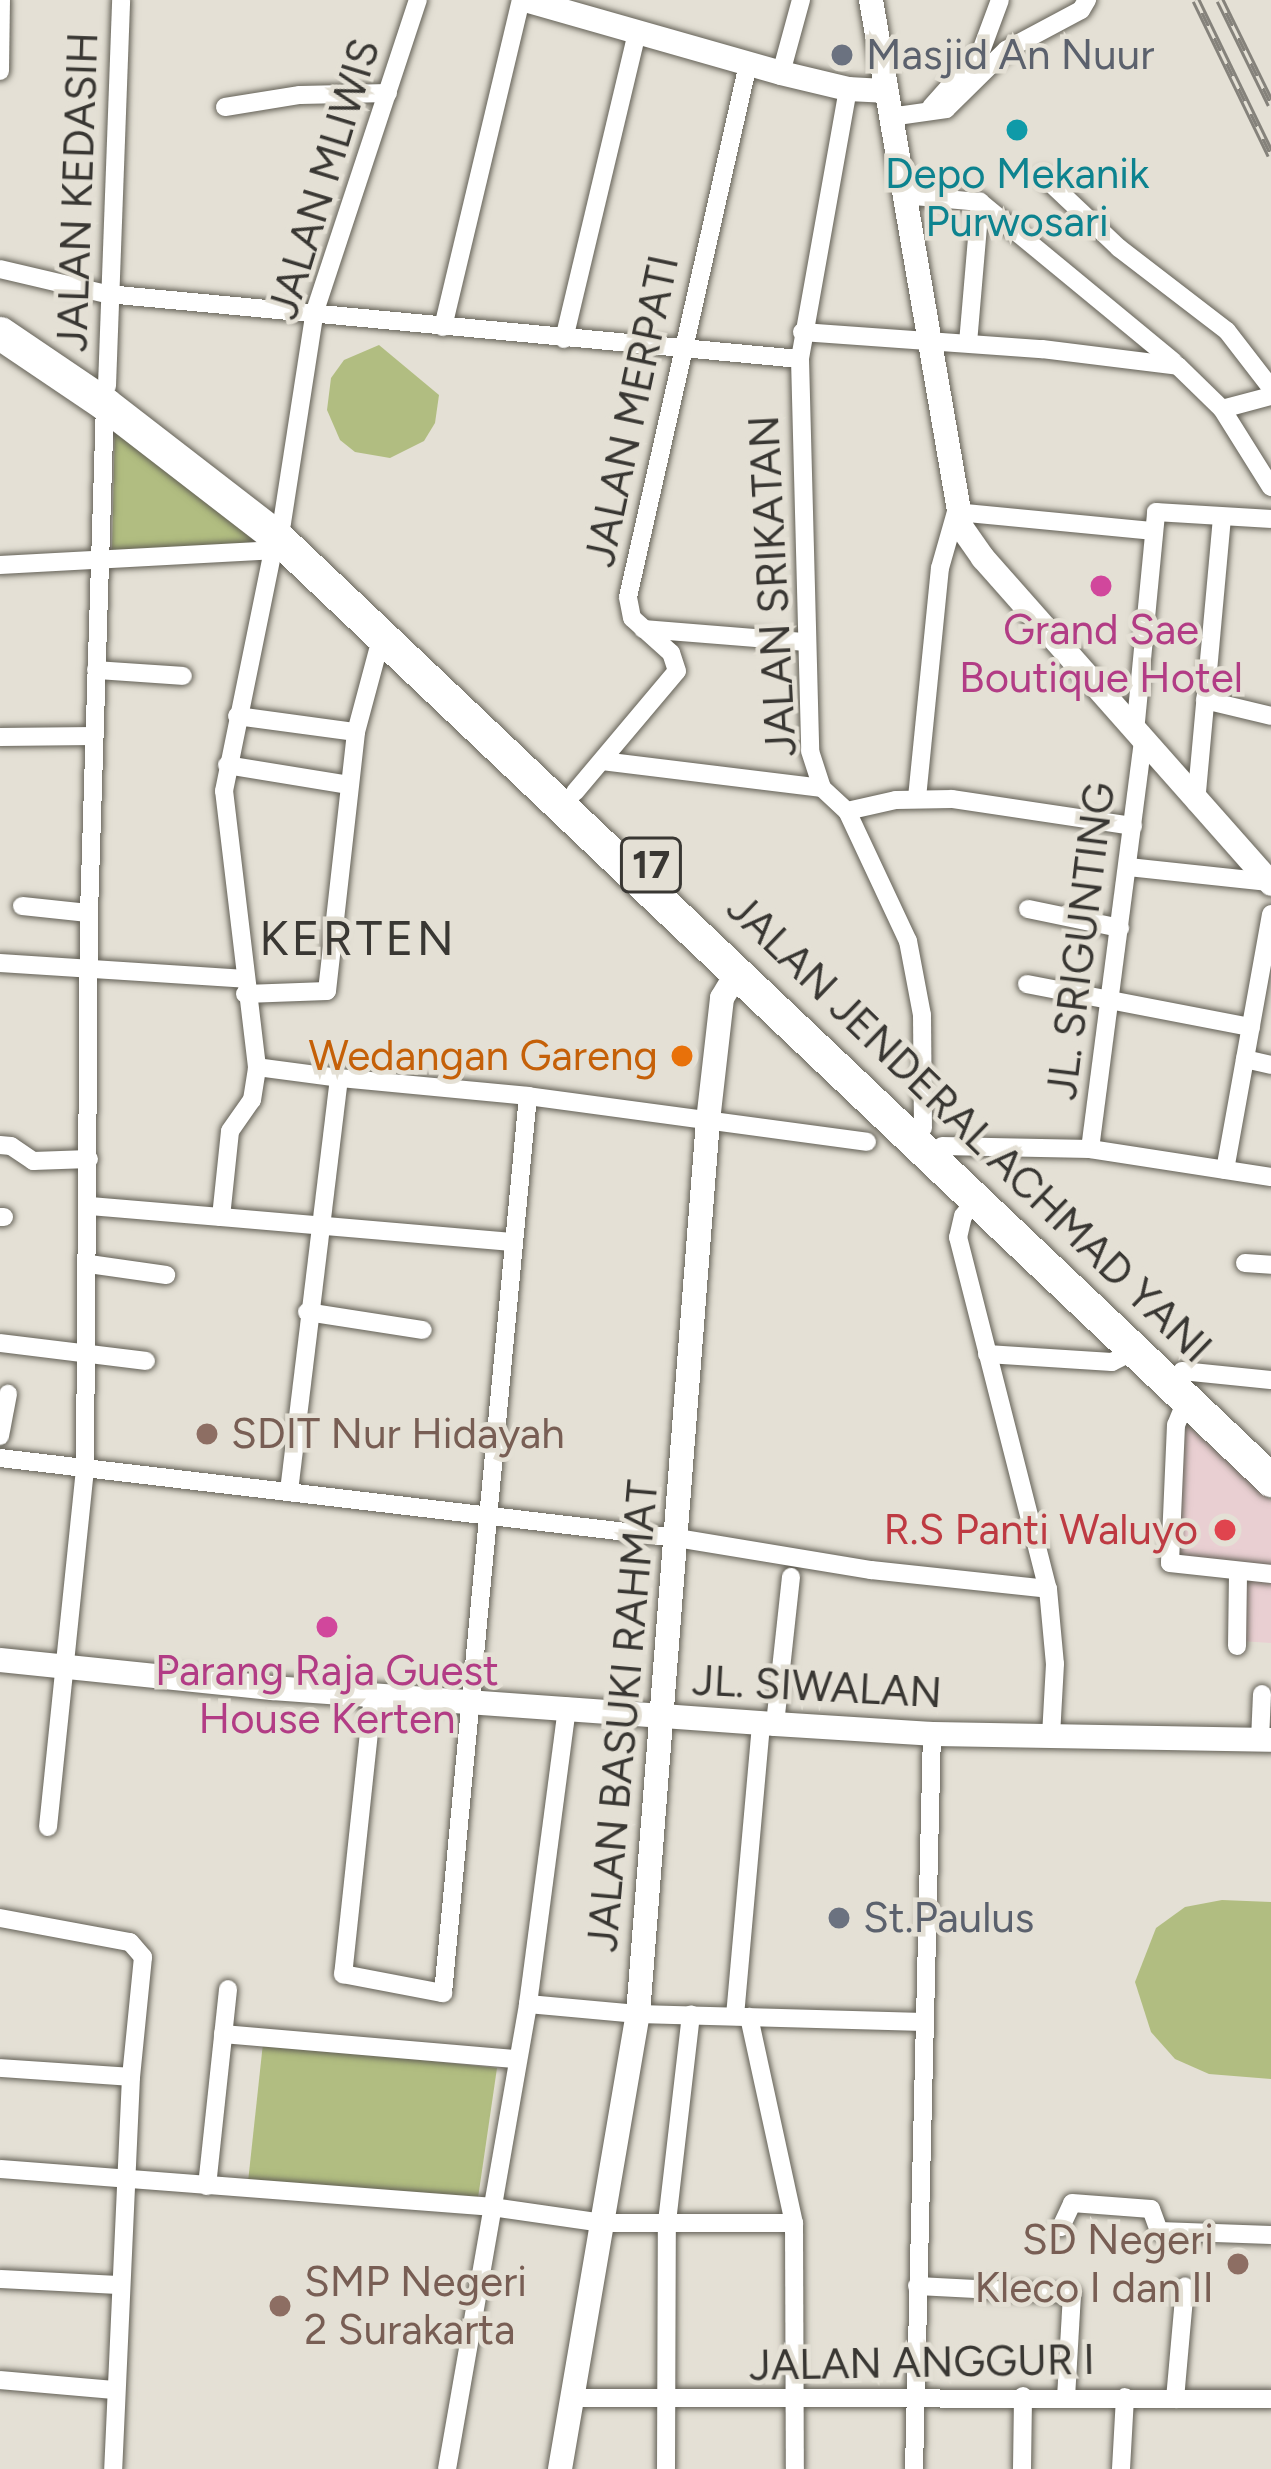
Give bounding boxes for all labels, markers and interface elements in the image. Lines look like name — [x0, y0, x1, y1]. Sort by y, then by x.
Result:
place label: Masjid An Nuur — [866, 30, 1154, 80]
street label: JALAN KEDASIH — [47, 31, 109, 353]
street label: JALAN MLIWIS — [258, 33, 390, 325]
marker: Masjid An Nuur — [829, 42, 855, 68]
marker: Depo Mekanik Purwosari — [1004, 117, 1030, 143]
place label: Depo Mekanik Purwosari — [885, 149, 1149, 248]
street label: JALAN MERPATI — [574, 251, 690, 571]
street label: JALAN SRIKATAN — [739, 414, 807, 758]
marker: Grand Sae Boutique Hotel — [1088, 573, 1114, 599]
place label: Grand Sae Boutique Hotel — [959, 605, 1243, 704]
street label: JL. SRIGUNTING — [1037, 780, 1125, 1102]
road number: 17 — [618, 832, 684, 898]
street label: JALAN JENDERAL ACHMAD YANI — [717, 883, 1221, 1373]
district label: KERTEN — [259, 910, 457, 968]
place label: Wedangan Gareng — [309, 1031, 658, 1081]
marker: Wedangan Gareng — [669, 1043, 695, 1069]
place label: SDIT Nur Hidayah — [231, 1409, 565, 1459]
marker: SDIT Nur Hidayah — [194, 1421, 220, 1447]
street label: JALAN BASUKI RAHMAT — [577, 1478, 669, 1954]
place label: R.S Panti Waluyo — [883, 1505, 1198, 1555]
marker: R.S Panti Waluyo — [1209, 1514, 1241, 1546]
marker: Parang Raja Guest House Kerten — [314, 1614, 340, 1640]
place label: Parang Raja Guest House Kerten — [155, 1646, 499, 1744]
street label: JL. SIWALAN — [691, 1655, 943, 1719]
place label: St.Paulus — [863, 1893, 1034, 1943]
marker: St.Paulus — [826, 1905, 852, 1931]
place label: SD Negeri Kleco I dan II — [974, 2215, 1214, 2314]
marker: SD Negeri Kleco I dan II — [1225, 2251, 1251, 2277]
place label: SMP Negeri 2 Surakarta — [304, 2257, 527, 2356]
marker: SMP Negeri 2 Surakarta — [267, 2293, 293, 2319]
street label: JALAN ANGGUR I — [749, 2335, 1095, 2391]

